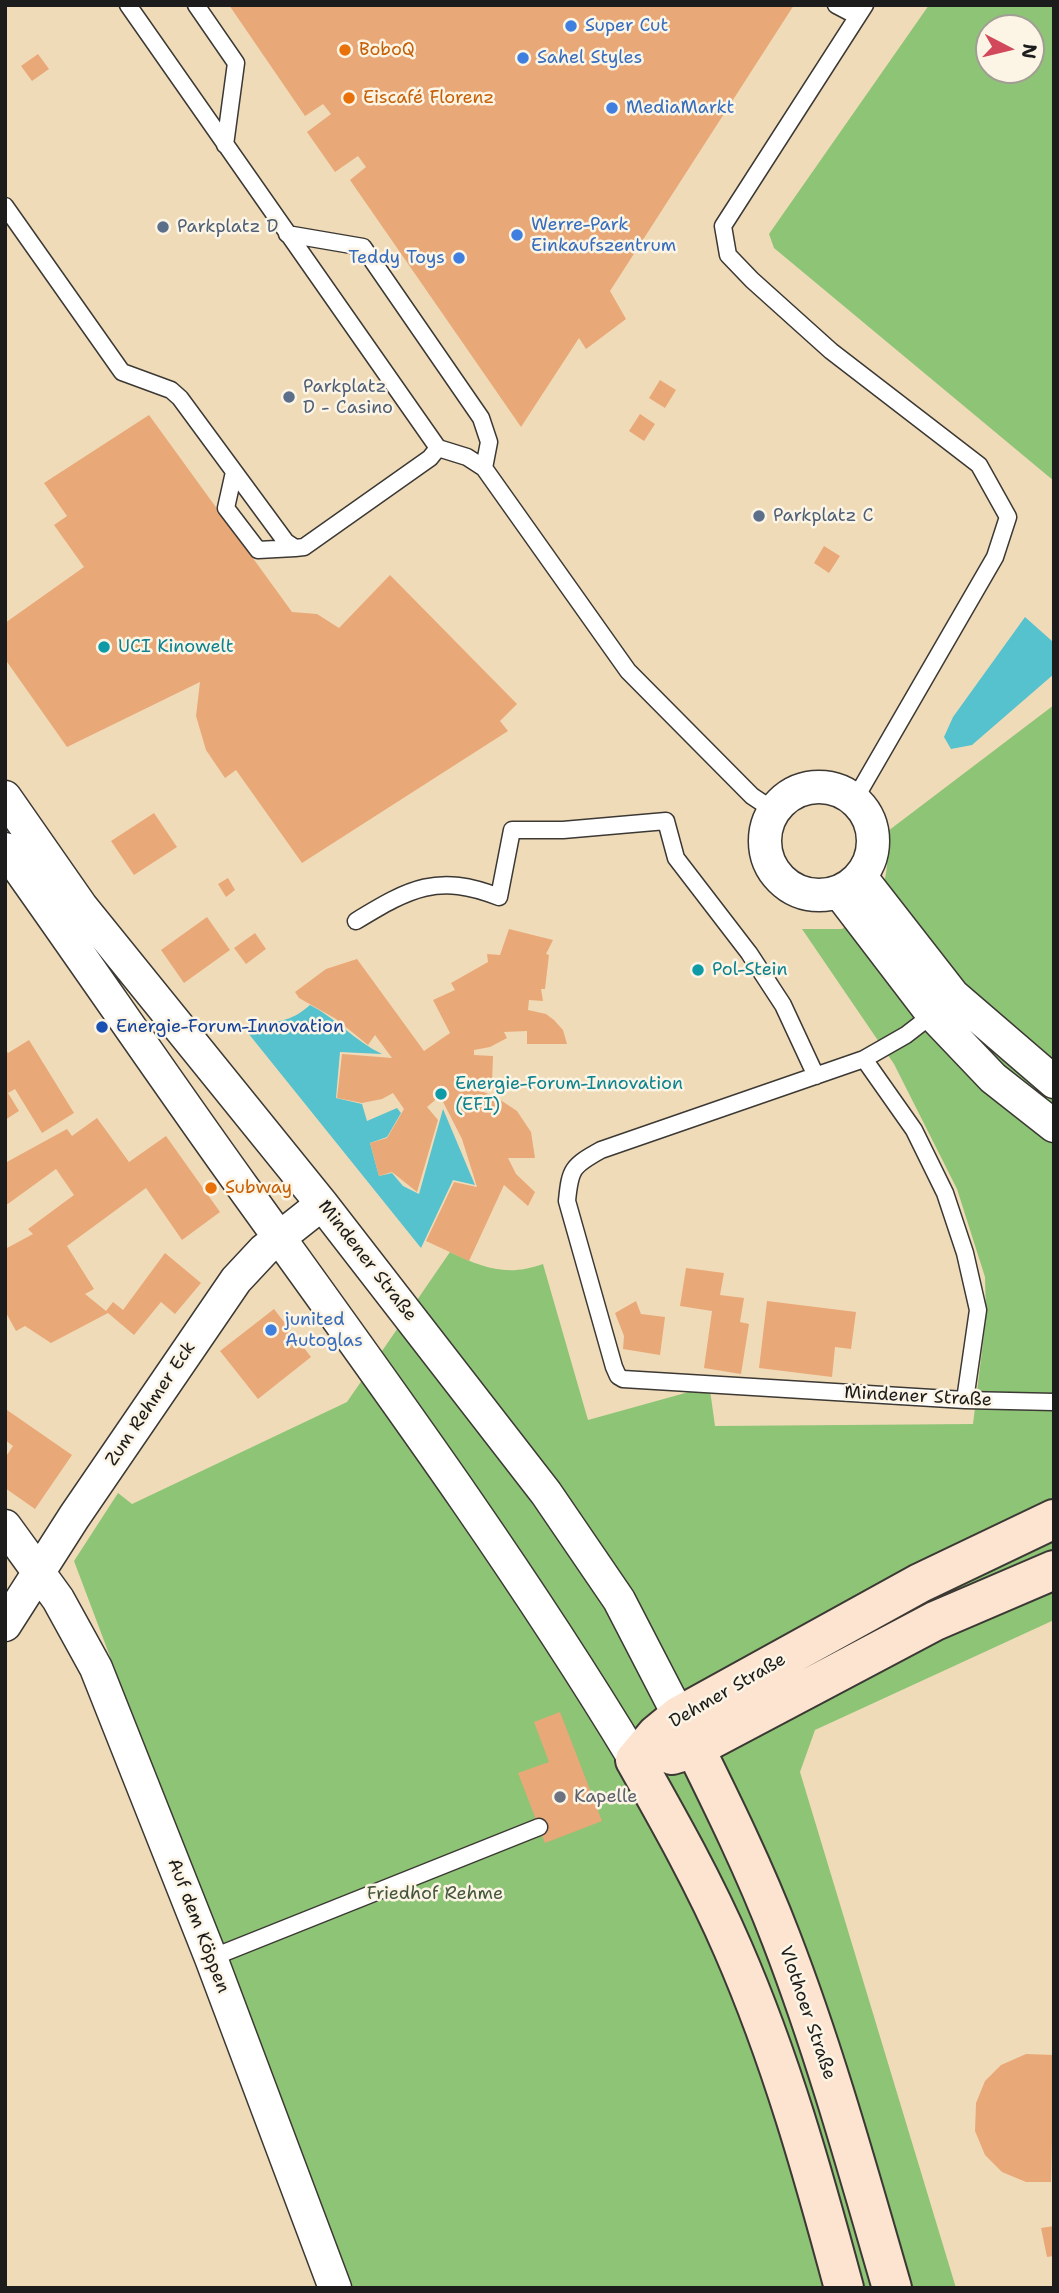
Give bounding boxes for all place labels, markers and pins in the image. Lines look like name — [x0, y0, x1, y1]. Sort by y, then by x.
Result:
place label: Super Cut — [585, 15, 668, 37]
marker: Super Cut — [563, 18, 579, 34]
place label: BoboQ — [359, 39, 415, 61]
marker: BoboQ — [337, 42, 353, 58]
place label: Sahel Styles — [537, 47, 642, 69]
marker: Sahel Styles — [515, 50, 531, 66]
place label: Eiscafé Florenz — [363, 87, 494, 109]
marker: Eiscafé Florenz — [341, 90, 357, 106]
place label: MediaMarkt — [626, 97, 734, 119]
marker: MediaMarkt — [604, 100, 620, 116]
place label: Werre-Park Einkaufszentrum — [531, 214, 676, 256]
place label: Parkplatz D — [177, 216, 278, 238]
marker: Parkplatz D — [155, 219, 171, 235]
marker: Werre-Park Einkaufszentrum — [509, 227, 525, 243]
place label: Teddy Toys — [348, 247, 445, 269]
marker: Teddy Toys — [451, 250, 467, 266]
place label: Parkplatz D - Casino — [303, 376, 393, 418]
marker: Parkplatz D - Casino — [281, 389, 297, 405]
place label: Parkplatz C — [773, 505, 874, 527]
marker: Parkplatz C — [751, 508, 767, 524]
place label: UCI Kinowelt — [118, 636, 234, 658]
marker: UCI Kinowelt — [96, 639, 112, 655]
place label: Pol-Stein — [712, 959, 787, 981]
marker: Pol-Stein — [690, 962, 706, 978]
place label: Energie-Forum-Innovation — [116, 1016, 344, 1038]
marker: Energie-Forum-Innovation — [94, 1019, 110, 1035]
place label: Energie-Forum-Innovation (EFI) — [455, 1073, 683, 1116]
marker: Energie-Forum-Innovation (EFI) — [433, 1086, 449, 1102]
place label: Subway — [225, 1177, 292, 1199]
marker: Subway — [203, 1180, 219, 1196]
place label: junited Autoglas — [285, 1309, 363, 1352]
marker: junited Autoglas — [263, 1322, 279, 1338]
place label: Kapelle — [574, 1786, 637, 1808]
marker: Kapelle — [552, 1789, 568, 1805]

